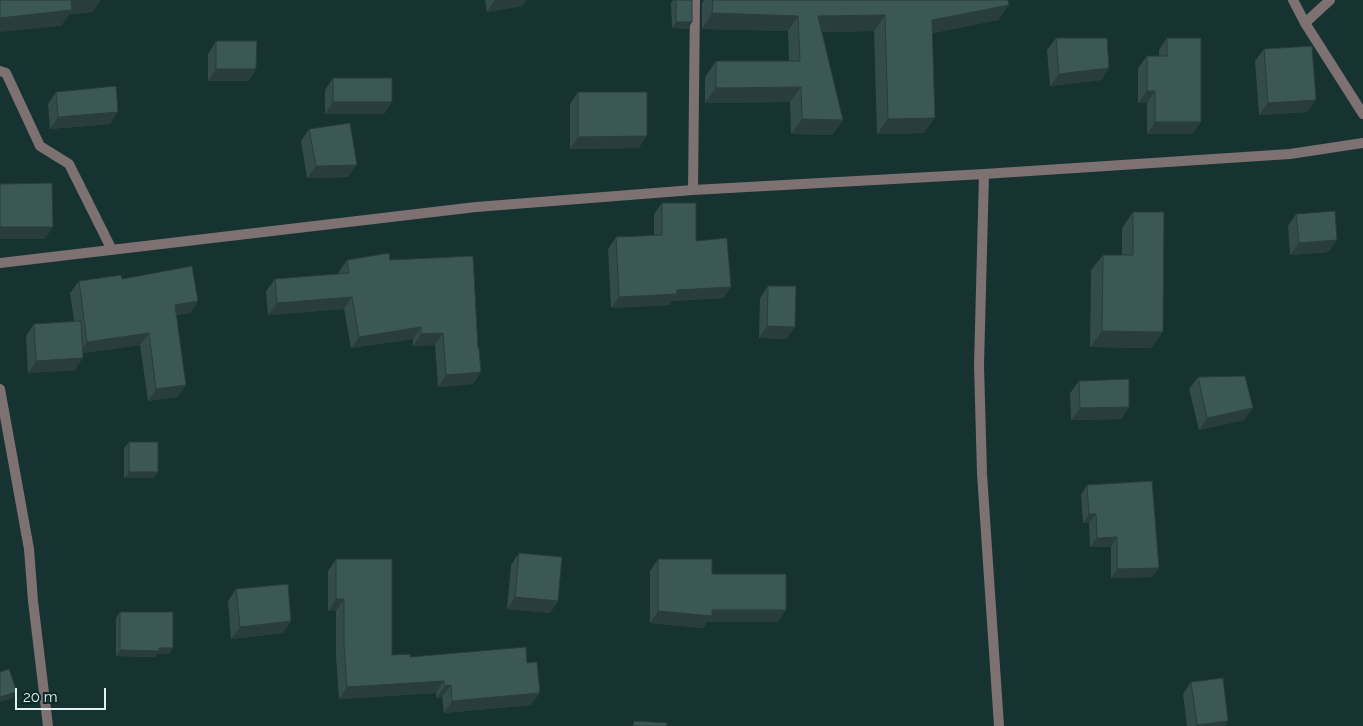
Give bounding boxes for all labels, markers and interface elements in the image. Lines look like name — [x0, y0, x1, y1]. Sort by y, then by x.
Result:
scale bar — [18, 678, 109, 710]
text: 20 m — [23, 688, 58, 706]

